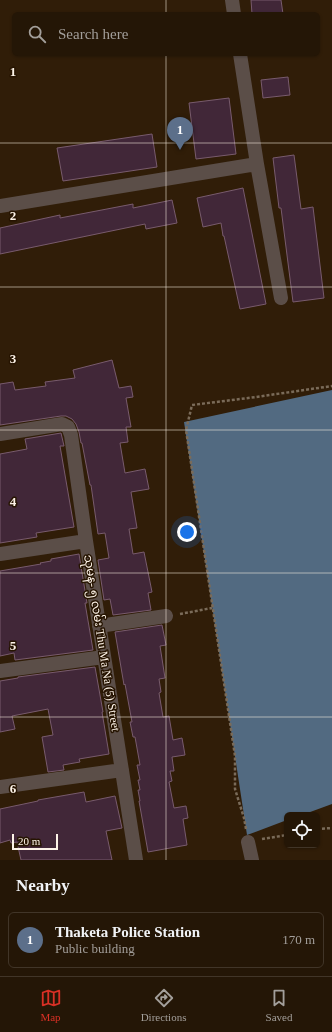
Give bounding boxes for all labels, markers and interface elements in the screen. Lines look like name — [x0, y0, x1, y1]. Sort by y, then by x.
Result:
search box — [12, 12, 320, 56]
icon: search — [26, 23, 48, 45]
text: Search here — [58, 26, 128, 42]
text: 1 — [10, 64, 16, 79]
pin: 1 — [167, 117, 193, 150]
text: 2 — [10, 208, 16, 223]
text: 3 — [10, 351, 17, 366]
text: 4 — [10, 494, 17, 509]
your location — [177, 522, 197, 542]
street label: သုမန- ၅ လမ်း Thu Ma Na (5) Street — [78, 553, 125, 733]
text: 5 — [10, 638, 17, 653]
text: 6 — [10, 781, 17, 796]
map controls — [284, 812, 320, 848]
button: locate — [284, 812, 320, 848]
scale bar — [12, 832, 58, 851]
text: 20 m — [18, 835, 40, 847]
text: Nearby — [16, 876, 70, 895]
text: Thaketa Police Station — [55, 924, 200, 940]
text: 1 — [27, 932, 33, 947]
text: 170 m — [282, 932, 315, 947]
text: Public building — [55, 941, 135, 956]
tab: Map — [40, 987, 62, 1023]
tab: Directions — [141, 987, 186, 1023]
tab: Saved — [266, 987, 292, 1023]

